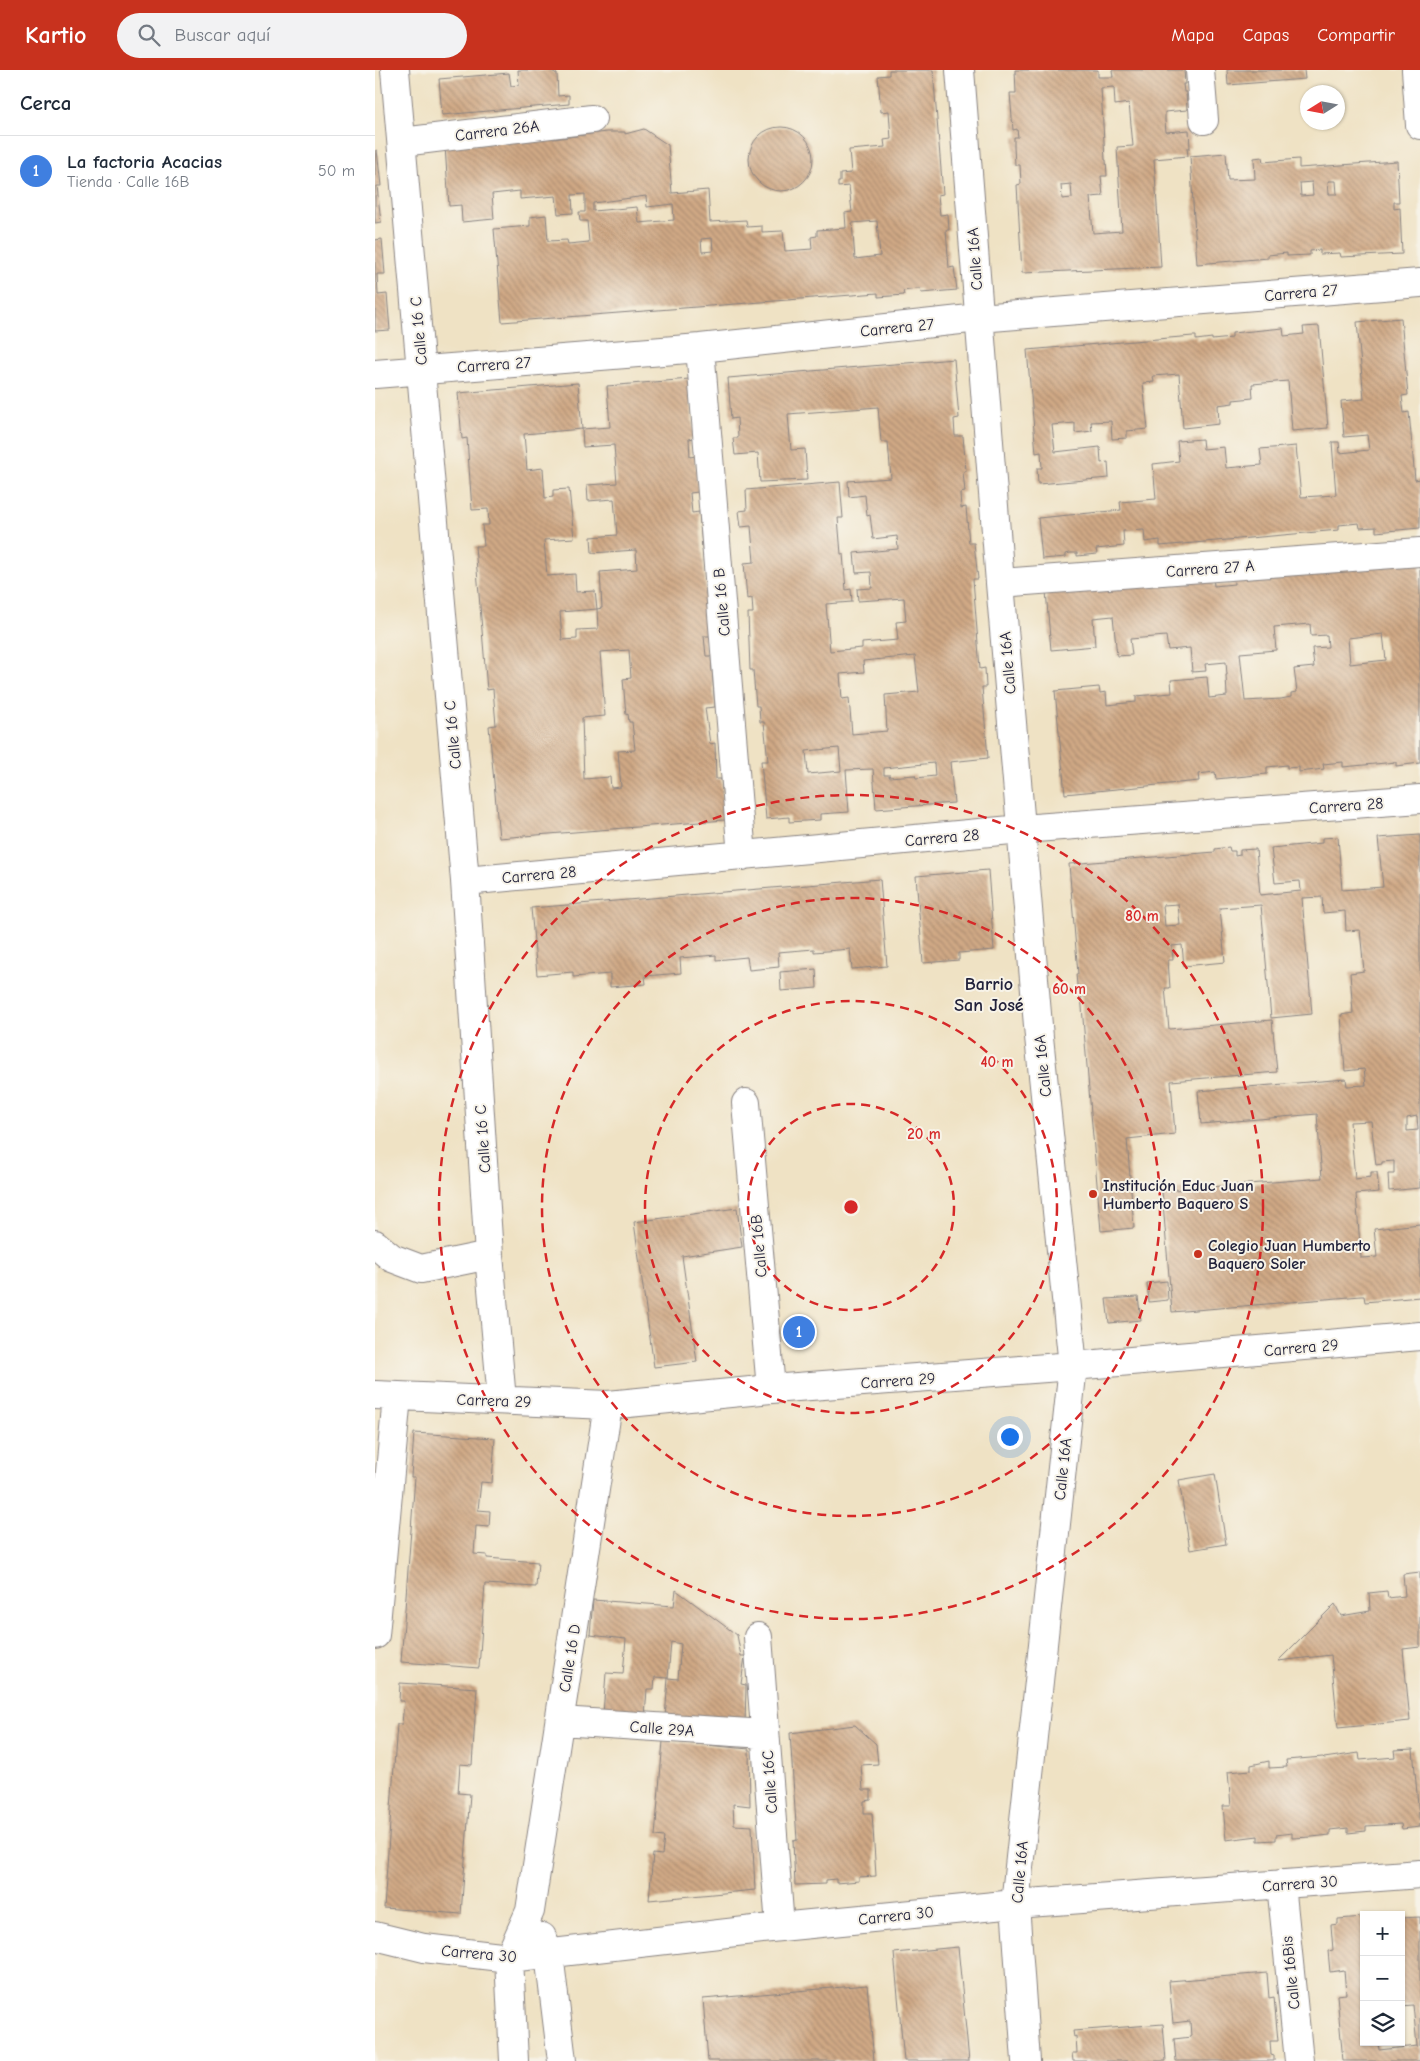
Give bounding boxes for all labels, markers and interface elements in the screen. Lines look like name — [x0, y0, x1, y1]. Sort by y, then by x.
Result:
search box — [117, 13, 467, 58]
text: Kartio — [25, 21, 87, 49]
icon: search — [135, 21, 163, 49]
text: Buscar aquí — [175, 24, 270, 46]
text: Mapa — [1171, 25, 1214, 46]
text: Capas — [1242, 25, 1289, 46]
text: Compartir — [1317, 25, 1395, 46]
north arrow — [1300, 85, 1345, 130]
text: Cerca — [20, 91, 71, 115]
street label: Carrera 26A — [454, 117, 540, 145]
text: La factoria Acacias — [67, 151, 222, 173]
text: 1 — [33, 162, 39, 180]
text: 50 m — [318, 162, 355, 180]
text: Tienda · Calle 16B — [67, 173, 189, 191]
street label: Calle 16A — [964, 227, 986, 291]
street label: Carrera 27 — [1263, 281, 1339, 305]
street label: Calle 16 C — [407, 296, 431, 366]
street label: Carrera 27 — [859, 315, 935, 341]
street label: Carrera 27 — [457, 353, 532, 377]
street label: Carrera 27 A — [1165, 557, 1255, 581]
street label: Calle 16 B — [710, 567, 734, 637]
street label: Calle 16A — [996, 631, 1020, 695]
street label: Calle 16 C — [441, 700, 465, 770]
street label: Carrera 28 — [1308, 794, 1384, 818]
street label: Carrera 28 — [904, 826, 980, 850]
street label: Carrera 28 — [501, 863, 577, 887]
text: 80 m — [1125, 907, 1159, 925]
district label: Barrio San José — [954, 974, 1024, 1016]
text: 60 m — [1052, 980, 1086, 998]
street label: Calle 16A — [1031, 1034, 1055, 1098]
text: 40 m — [981, 1053, 1014, 1071]
street label: Calle 16 C — [472, 1104, 494, 1174]
text: 20 m — [907, 1125, 941, 1143]
place label: Institución Educ Juan Humberto Baquero S — [1103, 1177, 1254, 1213]
marker: Institución Educ Juan Humberto Baquero S — [1087, 1188, 1099, 1200]
centre of rings — [842, 1198, 860, 1216]
street label: Calle 16B — [747, 1213, 771, 1278]
place label: Colegio Juan Humberto Baquero Soler — [1208, 1237, 1371, 1273]
marker: Colegio Juan Humberto Baquero Soler — [1192, 1248, 1204, 1260]
pin: 1 — [783, 1313, 815, 1351]
street label: Carrera 29 — [1263, 1336, 1339, 1360]
street label: Carrera 29 — [860, 1369, 936, 1393]
street label: Carrera 29 — [456, 1391, 532, 1411]
your location — [997, 1424, 1023, 1450]
street label: Calle 16A — [1051, 1437, 1075, 1501]
street label: Calle 16 D — [556, 1623, 584, 1694]
street label: Calle 29A — [629, 1718, 695, 1740]
street label: Calle 16C — [759, 1750, 781, 1814]
street label: Calle 16A — [1008, 1840, 1032, 1904]
street label: Carrera 30 — [1262, 1872, 1339, 1896]
street label: Carrera 30 — [857, 1903, 935, 1929]
map controls — [1360, 1911, 1405, 2046]
button: + — [1360, 1911, 1405, 1956]
street label: Calle 16Bis — [1278, 1935, 1304, 2010]
street label: Carrera 30 — [440, 1942, 518, 1966]
button: − — [1360, 1956, 1405, 2001]
button: layers — [1360, 2001, 1405, 2046]

